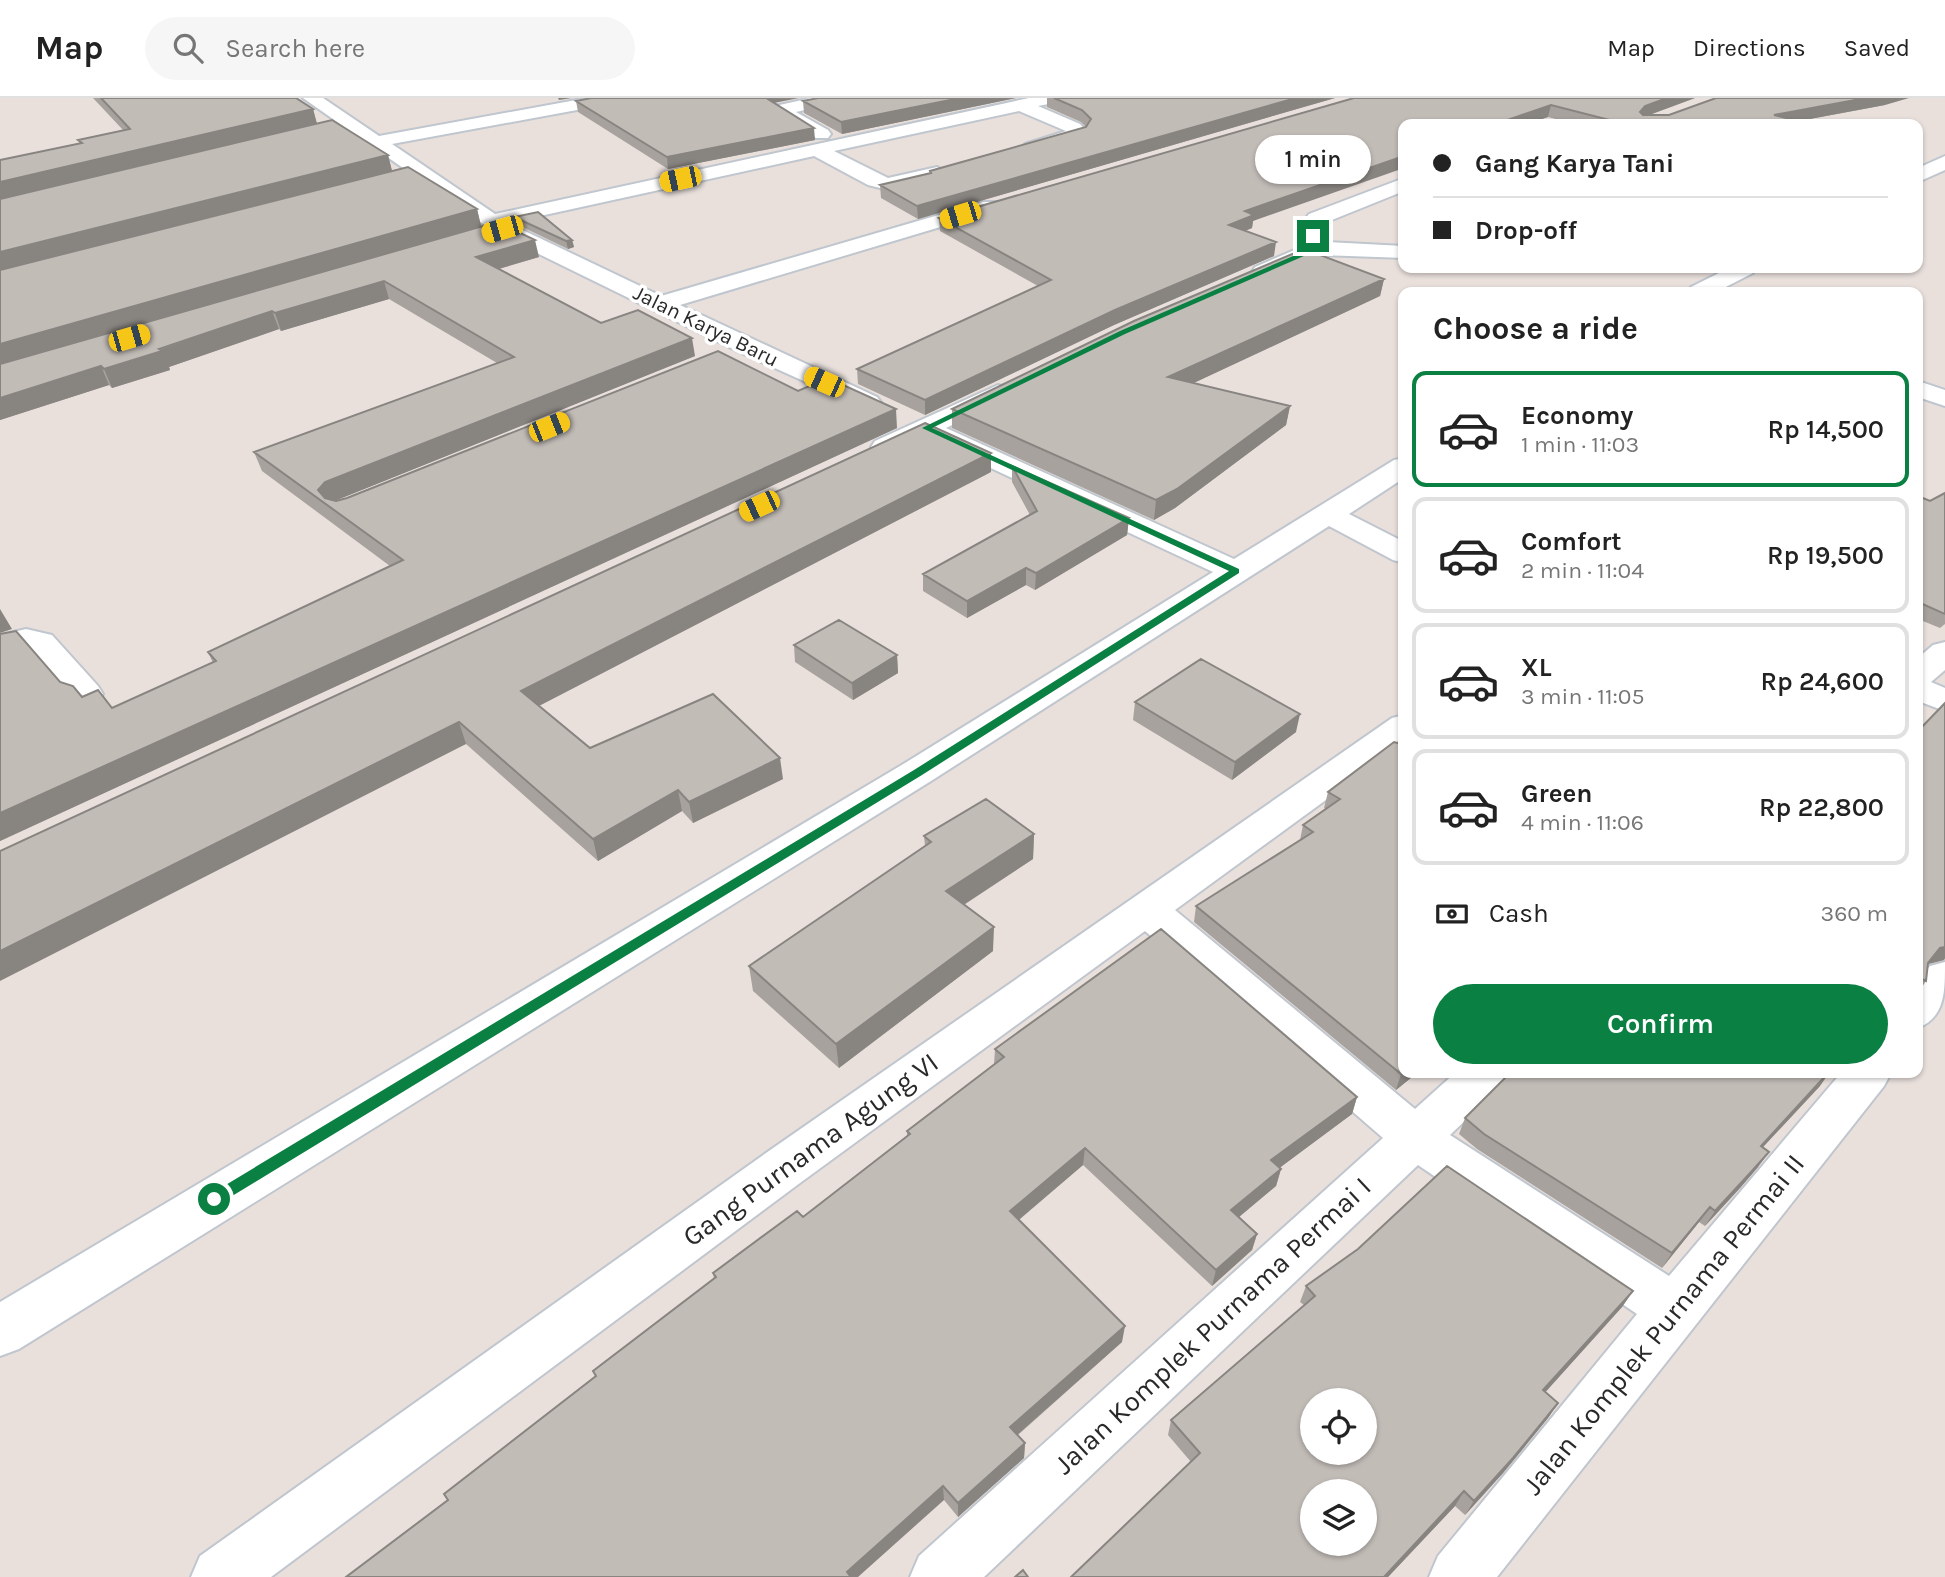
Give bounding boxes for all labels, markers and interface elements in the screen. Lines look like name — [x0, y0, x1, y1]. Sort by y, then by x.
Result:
search box — [145, 17, 635, 80]
text: Map — [35, 29, 103, 67]
icon: search — [169, 29, 207, 67]
text: Search here — [225, 33, 365, 64]
text: Map — [1607, 34, 1655, 62]
text: Directions — [1693, 34, 1806, 62]
text: Saved — [1844, 34, 1910, 62]
callout: 1 min — [1255, 135, 1371, 184]
text: 1 min — [1284, 146, 1342, 173]
text: Gang Karya Tani — [1475, 148, 1674, 179]
car — [658, 164, 703, 194]
car — [937, 199, 984, 231]
car — [479, 213, 526, 245]
text: Drop-off — [1475, 215, 1577, 246]
route end — [1297, 220, 1329, 252]
street label: Jalan Karya Baru — [630, 281, 782, 371]
text: Choose a ride — [1433, 310, 1638, 347]
car — [106, 322, 153, 354]
car — [801, 364, 848, 400]
icon: car — [1437, 398, 1500, 461]
text: Economy — [1521, 400, 1633, 431]
car — [526, 409, 573, 445]
text: Rp 14,500 — [1767, 414, 1884, 445]
text: 1 min · 11:03 — [1521, 431, 1639, 458]
car — [736, 488, 783, 524]
icon: car — [1437, 524, 1500, 587]
text: Comfort — [1521, 526, 1622, 557]
text: Rp 19,500 — [1767, 540, 1884, 571]
text: 2 min · 11:04 — [1521, 557, 1644, 584]
icon: car — [1437, 650, 1500, 713]
text: XL — [1521, 652, 1552, 683]
text: Rp 24,600 — [1760, 666, 1884, 697]
text: 3 min · 11:05 — [1521, 683, 1644, 710]
icon: car — [1437, 776, 1500, 839]
text: Green — [1521, 778, 1593, 809]
text: Rp 22,800 — [1759, 792, 1884, 823]
text: 4 min · 11:06 — [1521, 809, 1644, 836]
icon: cash — [1433, 895, 1471, 933]
text: Cash — [1489, 898, 1549, 929]
text: 360 m — [1821, 900, 1888, 927]
button: Confirm — [1433, 984, 1888, 1064]
street label: Gang Purnama Agung VI — [676, 1046, 944, 1253]
street label: Jalan Komplek Purnama Permai II — [1516, 1147, 1811, 1501]
street label: Jalan Komplek Purnama Permai I — [1047, 1170, 1377, 1481]
route start — [198, 1183, 230, 1215]
map controls — [1300, 1388, 1377, 1556]
button: locate — [1300, 1388, 1377, 1465]
button: layers — [1300, 1479, 1377, 1556]

